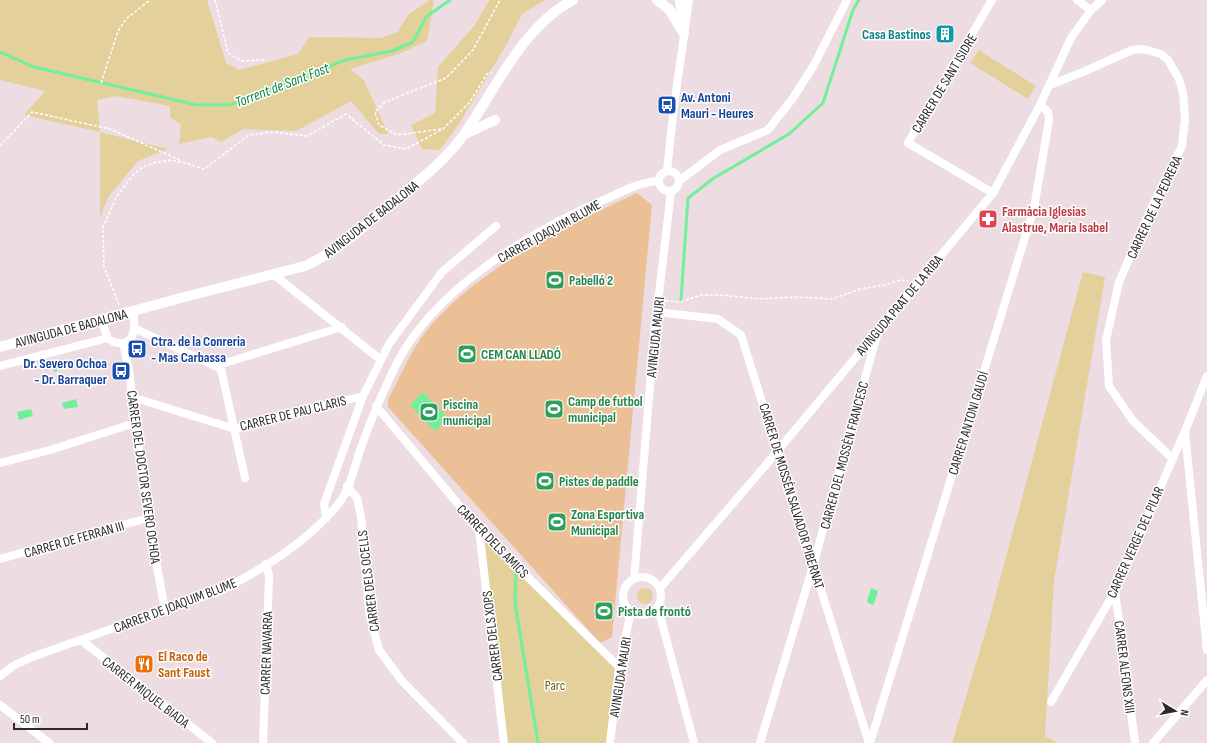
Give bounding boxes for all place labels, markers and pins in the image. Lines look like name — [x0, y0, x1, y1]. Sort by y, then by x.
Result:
building icon: Casa Bastinos — [934, 23, 956, 45]
place label: Casa Bastinos — [862, 26, 931, 43]
place label: Av. Antoni Mauri - Heures — [680, 89, 754, 122]
bus stop icon: Av. Antoni Mauri - Heures — [656, 94, 678, 116]
place label: Farmàcia Iglesias Alastrue, Maria Isabel — [1001, 203, 1108, 236]
pharmacy icon: Farmàcia Iglesias Alastrue, Maria Isabel — [977, 208, 999, 230]
sports icon: Pabelló 2 — [544, 269, 566, 291]
place label: Pabelló 2 — [569, 272, 613, 289]
place label: Ctra. de la Conreria - Mas Carbassa — [151, 333, 246, 366]
bus stop icon: Ctra. de la Conreria - Mas Carbassa — [126, 338, 148, 360]
sports icon: CEM CAN LLADÓ — [456, 343, 478, 365]
place label: CEM CAN LLADÓ — [481, 346, 561, 363]
place label: Dr. Severo Ochoa - Dr. Barraquer — [23, 355, 108, 388]
bus stop icon: Dr. Severo Ochoa - Dr. Barraquer — [110, 360, 132, 382]
place label: Camp de futbol municipal — [568, 393, 643, 426]
place label: Piscina municipal — [443, 396, 491, 429]
sports icon: Camp de futbol municipal — [543, 398, 565, 420]
sports icon: Piscina municipal — [418, 401, 440, 423]
sports icon: Pistes de paddle — [534, 470, 556, 492]
place label: Pistes de paddle — [559, 473, 639, 490]
place label: Zona Esportiva Municipal — [571, 506, 645, 539]
sports icon: Zona Esportiva Municipal — [546, 511, 568, 533]
sports icon: Pista de frontó — [593, 600, 615, 622]
place label: Pista de frontó — [618, 603, 691, 620]
place label: El Raco de Sant Faust — [158, 648, 211, 681]
restaurant icon: El Raco de Sant Faust — [133, 653, 155, 675]

